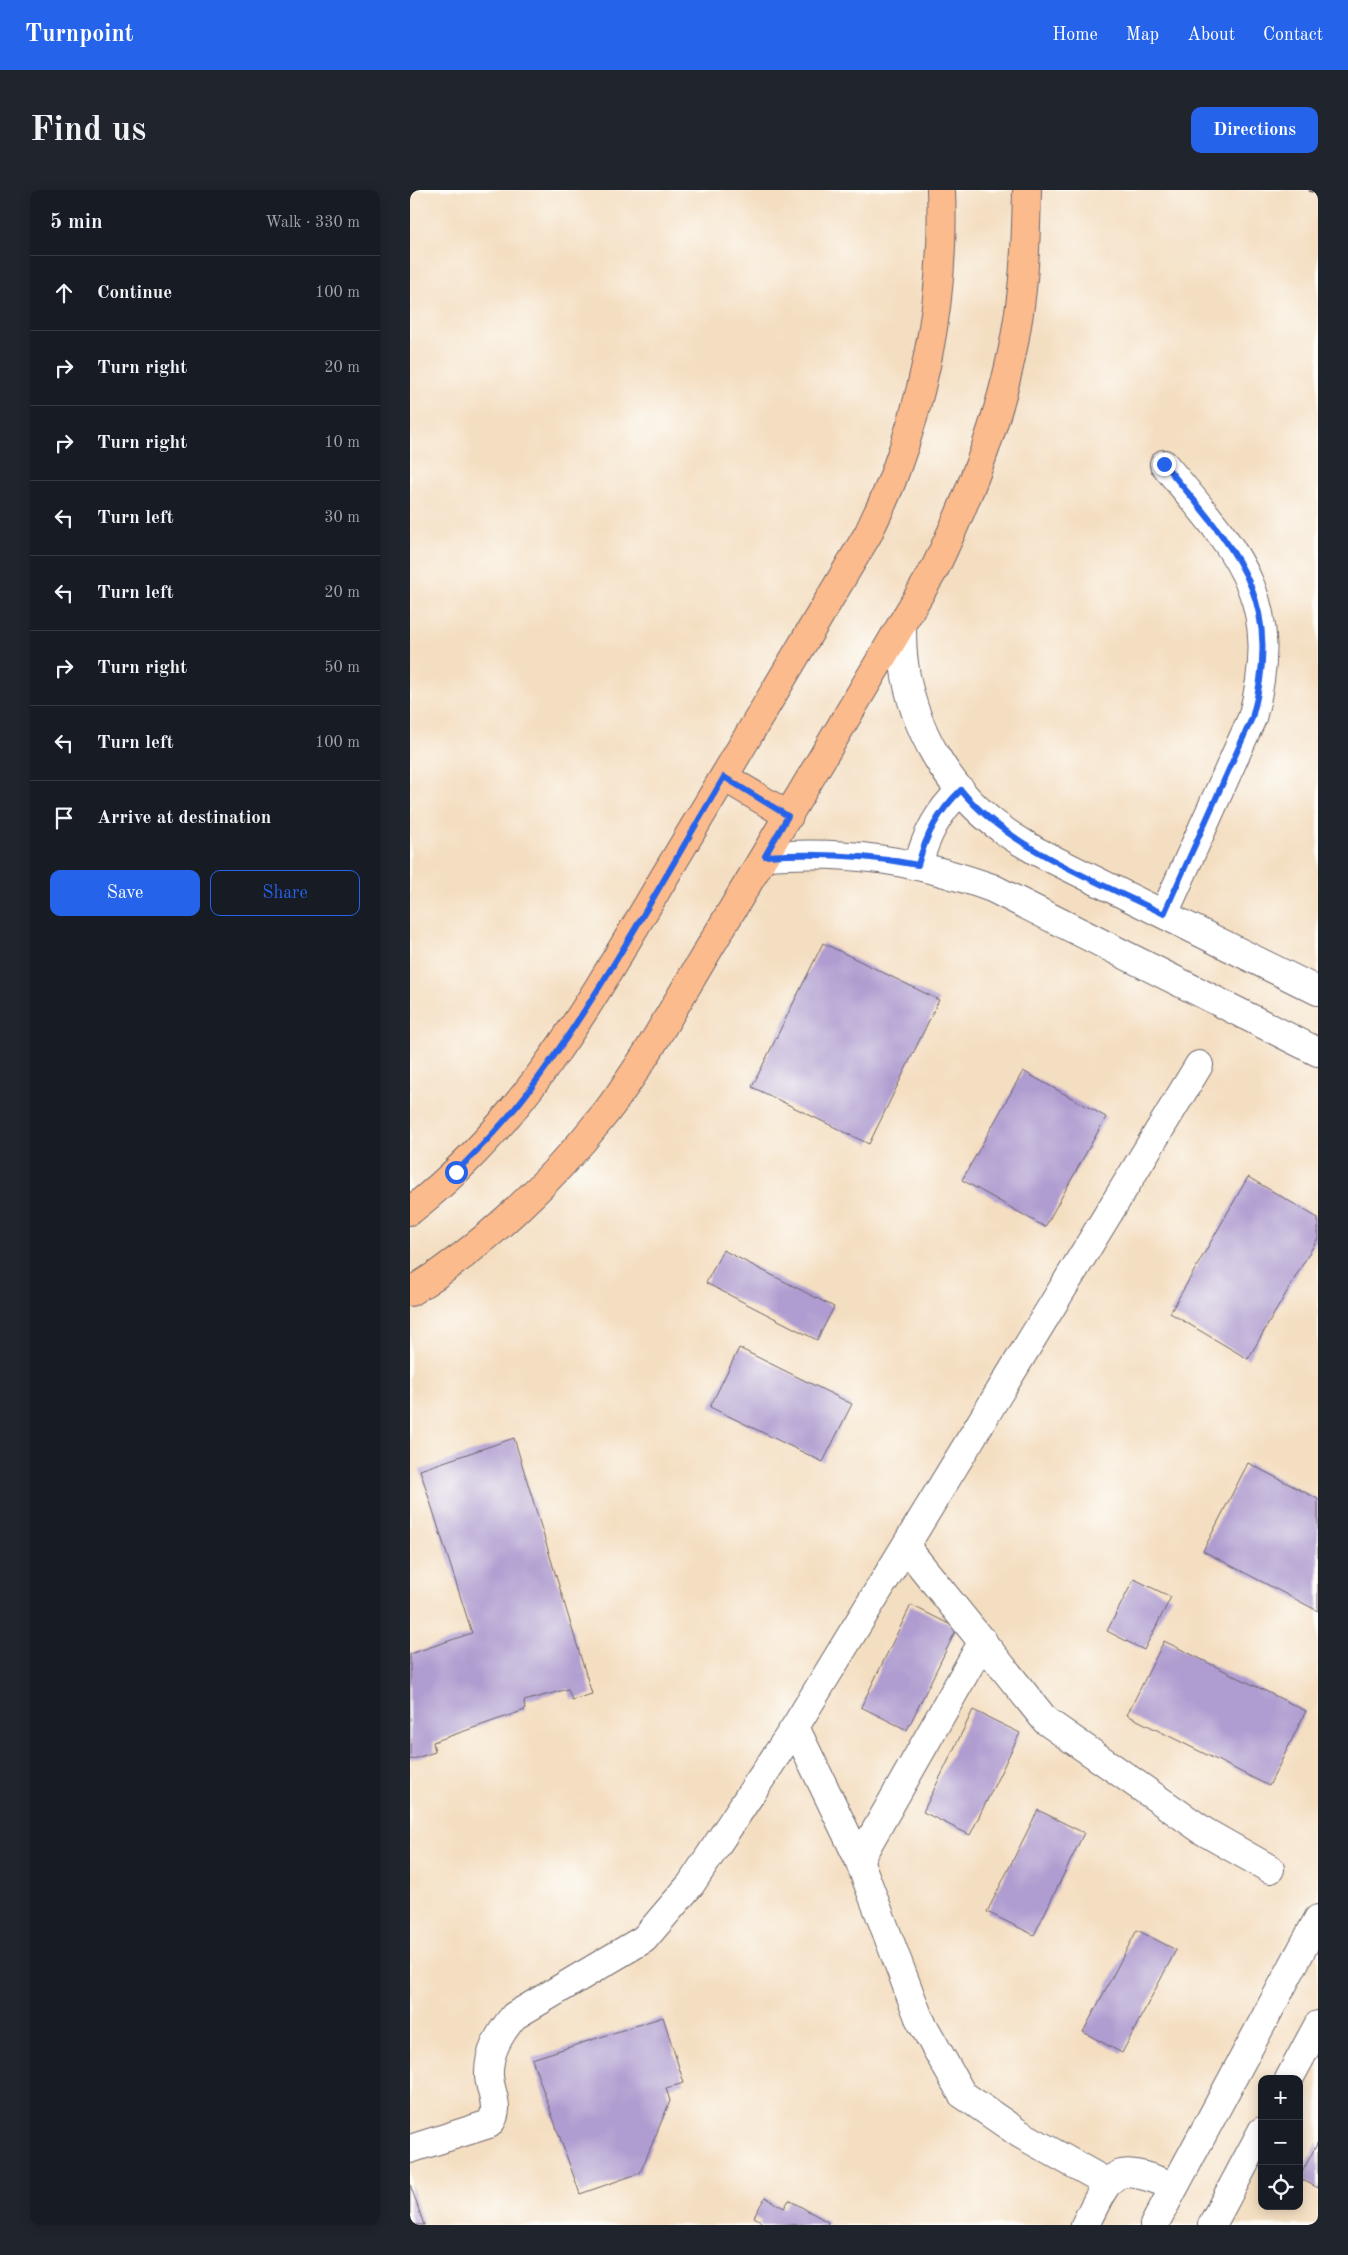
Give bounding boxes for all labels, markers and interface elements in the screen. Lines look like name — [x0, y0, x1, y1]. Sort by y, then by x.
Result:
text: Turnpoint — [25, 23, 133, 47]
text: Home — [1052, 26, 1098, 44]
text: Map — [1126, 26, 1159, 44]
text: About — [1187, 26, 1235, 44]
text: Contact — [1263, 26, 1323, 44]
button: Directions — [1191, 107, 1318, 153]
text: Find us — [30, 113, 146, 148]
text: 5 min — [50, 212, 103, 233]
text: Walk · 330 m — [265, 215, 360, 231]
icon: ahead — [50, 279, 78, 307]
text: Continue — [97, 284, 172, 303]
text: 100 m — [315, 285, 360, 301]
icon: right — [50, 354, 78, 382]
text: Turn right — [97, 359, 187, 378]
text: 20 m — [324, 360, 360, 376]
icon: right — [50, 429, 78, 457]
text: Turn right — [97, 434, 187, 453]
text: 10 m — [324, 435, 360, 451]
route end — [1153, 453, 1176, 476]
icon: left — [50, 504, 78, 532]
text: Turn left — [97, 509, 174, 528]
text: 30 m — [324, 510, 360, 526]
icon: left — [50, 579, 78, 607]
text: Turn left — [97, 584, 174, 603]
text: 20 m — [324, 585, 360, 601]
icon: right — [50, 654, 78, 682]
text: Turn right — [97, 659, 187, 678]
text: 50 m — [324, 660, 360, 676]
icon: left — [50, 729, 78, 757]
text: Turn left — [97, 734, 174, 753]
text: 100 m — [315, 735, 360, 751]
icon: arrive — [50, 804, 78, 832]
text: Arrive at destination — [97, 809, 271, 828]
button: Save — [50, 870, 200, 916]
button: Share — [210, 870, 360, 916]
route start — [445, 1161, 468, 1184]
map controls — [1258, 2075, 1303, 2210]
button: + — [1258, 2075, 1303, 2120]
button: − — [1258, 2120, 1303, 2165]
button: locate — [1258, 2165, 1303, 2210]

